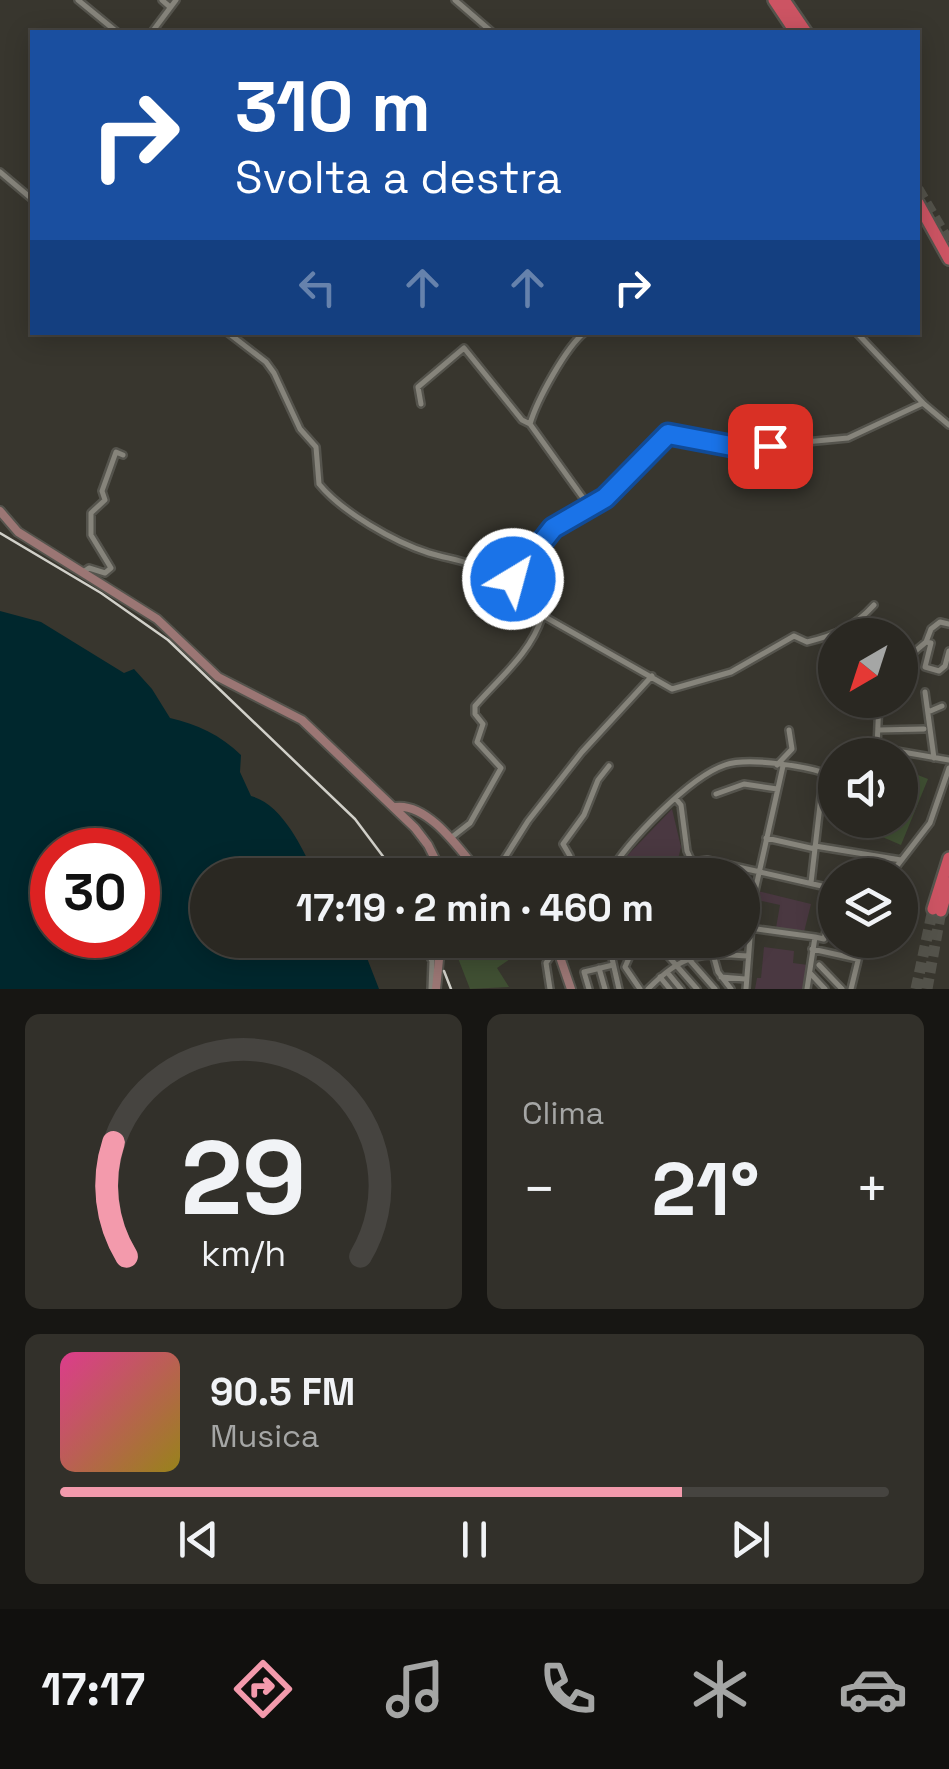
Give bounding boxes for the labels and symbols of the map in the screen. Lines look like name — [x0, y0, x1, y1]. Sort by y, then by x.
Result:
pin — [728, 404, 813, 489]
position arrow — [461, 527, 565, 631]
north arrow — [818, 618, 918, 718]
speed limit sign: 30 — [30, 828, 160, 958]

